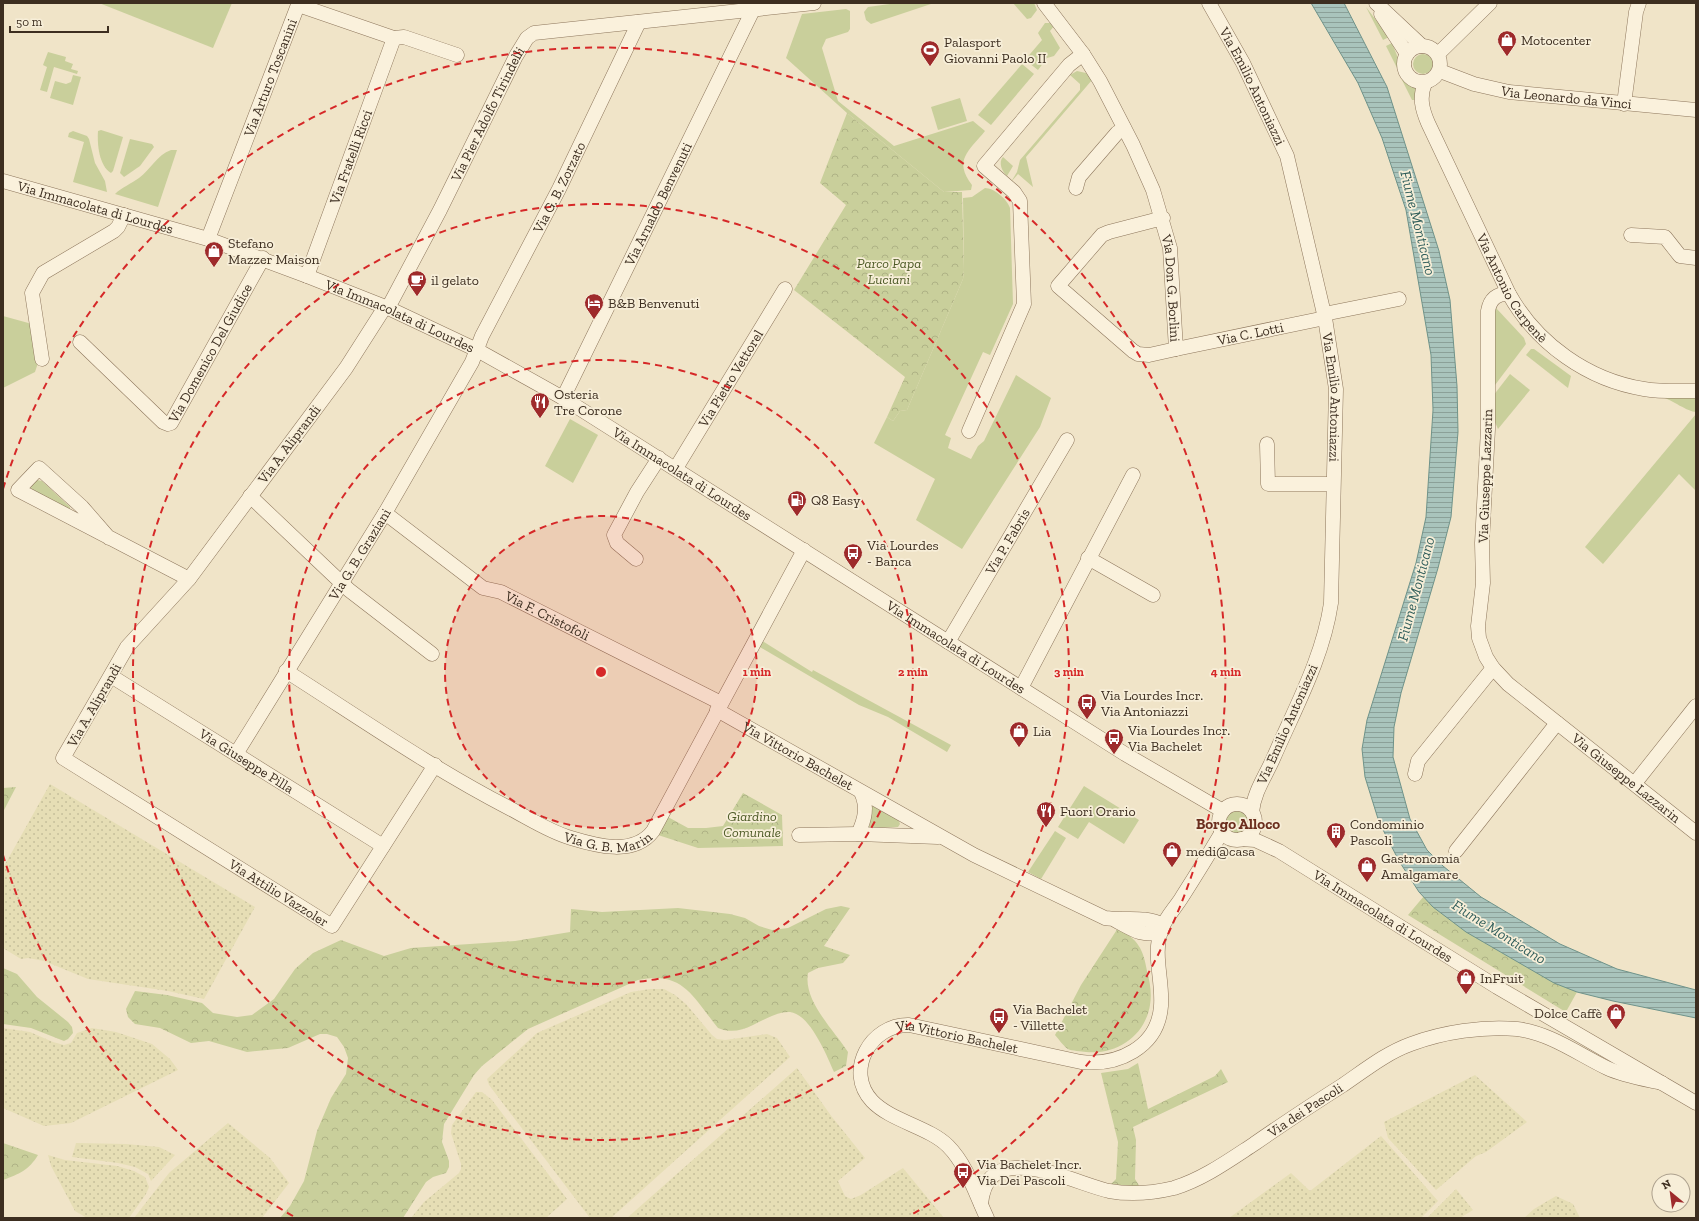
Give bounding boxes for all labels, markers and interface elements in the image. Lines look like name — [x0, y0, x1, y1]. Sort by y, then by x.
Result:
scale bar — [10, 8, 108, 34]
text: 50 m — [16, 15, 43, 29]
street label: Via Arturo Toscanini — [240, 16, 301, 140]
street label: Via Emilio Antoniazzi — [1215, 24, 1289, 148]
shop icon: Motocenter — [1496, 29, 1518, 57]
place label: Motocenter — [1521, 32, 1591, 49]
place label: Palasport Giovanni Paolo II — [944, 34, 1047, 67]
sports icon: Palasport Giovanni Paolo II — [919, 39, 941, 67]
street label: Via Pier Adolfo Tirindelli — [447, 44, 529, 185]
street label: Via Leonardo da Vinci — [1498, 82, 1633, 113]
street label: Via Fratelli Ricci — [326, 107, 376, 207]
street label: Via G. B. Zorzato — [529, 139, 589, 237]
street label: Via Arnaldo Benvenuti — [621, 140, 696, 270]
water label: Fiume Monticano — [1396, 169, 1440, 277]
street label: Via Immacolata di Lourdes — [14, 177, 175, 238]
street label: Via Antonio Carpenè — [1472, 230, 1551, 347]
street label: Via Don G. Borlini — [1157, 232, 1184, 342]
place label: Stefano Mazzer Maison — [228, 235, 320, 268]
shop icon: Stefano Mazzer Maison — [203, 240, 225, 268]
park label: Parco Papa Luciani — [857, 255, 921, 288]
cafe icon: il gelato — [406, 269, 428, 297]
place label: il gelato — [431, 272, 479, 289]
street label: Via Immacolata di Lourdes — [322, 276, 477, 357]
street label: Via Domenico Del Giudice — [164, 280, 256, 427]
hotel icon: B&B Benvenuti — [583, 292, 605, 320]
place label: B&B Benvenuti — [608, 295, 700, 312]
street label: Via C. Lotti — [1215, 319, 1285, 349]
street label: Via Pietro Vettorel — [694, 327, 767, 431]
street label: Via Emilio Antoniazzi — [1318, 331, 1344, 462]
place label: Osteria Tre Corone — [554, 386, 622, 419]
restaurant icon: Osteria Tre Corone — [529, 391, 551, 419]
street label: Via A. Aliprandi — [254, 402, 324, 488]
street label: Via Giuseppe Lazzarin — [1475, 409, 1496, 544]
street label: Via Immacolata di Lourdes — [609, 423, 755, 524]
fuel station icon: Q8 Easy — [786, 489, 808, 517]
place label: Q8 Easy — [811, 492, 861, 509]
street label: Via P. Fabris — [981, 505, 1034, 578]
street label: Via G. B. Graziani — [325, 506, 395, 604]
water label: Fiume Monticano — [1393, 535, 1439, 643]
place label: Via Lourdes - Banca — [866, 537, 939, 570]
bus stop icon: Via Lourdes - Banca — [842, 542, 864, 570]
street label: Via F. Cristofoli — [501, 587, 592, 644]
street label: Via Immacolata di Lourdes — [882, 597, 1028, 698]
street label: Via A. Aliprandi — [63, 660, 125, 751]
street label: Via Emilio Antoniazzi — [1253, 661, 1322, 788]
centre of rings — [594, 665, 608, 679]
text: 1 min — [743, 665, 771, 679]
text: 2 min — [898, 665, 928, 679]
text: 3 min — [1054, 665, 1084, 679]
text: 4 min — [1211, 665, 1241, 679]
place label: Via Lourdes Incr. Via Antoniazzi — [1100, 687, 1203, 720]
bus stop icon: Via Lourdes Incr. Via Antoniazzi — [1076, 692, 1098, 720]
street label: Via Vittorio Bachelet — [739, 718, 857, 794]
shop icon: Lia — [1008, 720, 1030, 748]
place label: Via Lourdes Incr. Via Bachelet — [1127, 722, 1230, 755]
place label: Lia — [1033, 723, 1052, 740]
street label: Via Giuseppe Pilla — [195, 725, 297, 797]
bus stop icon: Via Lourdes Incr. Via Bachelet — [1103, 727, 1125, 755]
street label: Via Giuseppe Lazzarin — [1567, 729, 1684, 827]
restaurant icon: Fuori Orario — [1035, 800, 1057, 828]
place label: Fuori Orario — [1060, 803, 1136, 820]
park label: Giardino Comunale — [723, 808, 781, 841]
district label: Borgo Alloco — [1196, 815, 1280, 833]
place label: Condominio Pascoli — [1350, 816, 1424, 849]
building icon: Condominio Pascoli — [1325, 821, 1347, 849]
street label: Via G. B. Marin — [561, 828, 656, 856]
shop icon: medi@casa — [1161, 840, 1183, 868]
place label: medi@casa — [1186, 843, 1255, 860]
place label: Gastronomia Amalgamare — [1381, 850, 1460, 883]
street label: Via Attilio Vazzoler — [225, 855, 332, 931]
shop icon: Gastronomia Amalgamare — [1356, 855, 1378, 883]
street label: Via Immacolata di Lourdes — [1309, 866, 1456, 966]
water label: Fiume Monticano — [1449, 896, 1549, 968]
shop icon: InFruit — [1455, 967, 1477, 995]
place label: InFruit — [1480, 970, 1524, 987]
place label: Via Bachelet - Villette — [1012, 1001, 1088, 1034]
shop icon: Dolce Caffè — [1605, 1002, 1627, 1030]
place label: Dolce Caffè — [1534, 1005, 1602, 1022]
bus stop icon: Via Bachelet - Villette — [988, 1006, 1010, 1034]
street label: Via Vittorio Bachelet — [894, 1017, 1020, 1057]
street label: Via dei Pascoli — [1264, 1079, 1346, 1142]
place label: Via Bachelet Incr. Via Dei Pascoli — [976, 1156, 1082, 1189]
bus stop icon: Via Bachelet Incr. Via Dei Pascoli — [952, 1161, 974, 1189]
north arrow — [1651, 1173, 1691, 1213]
text: N — [1660, 1177, 1674, 1192]

